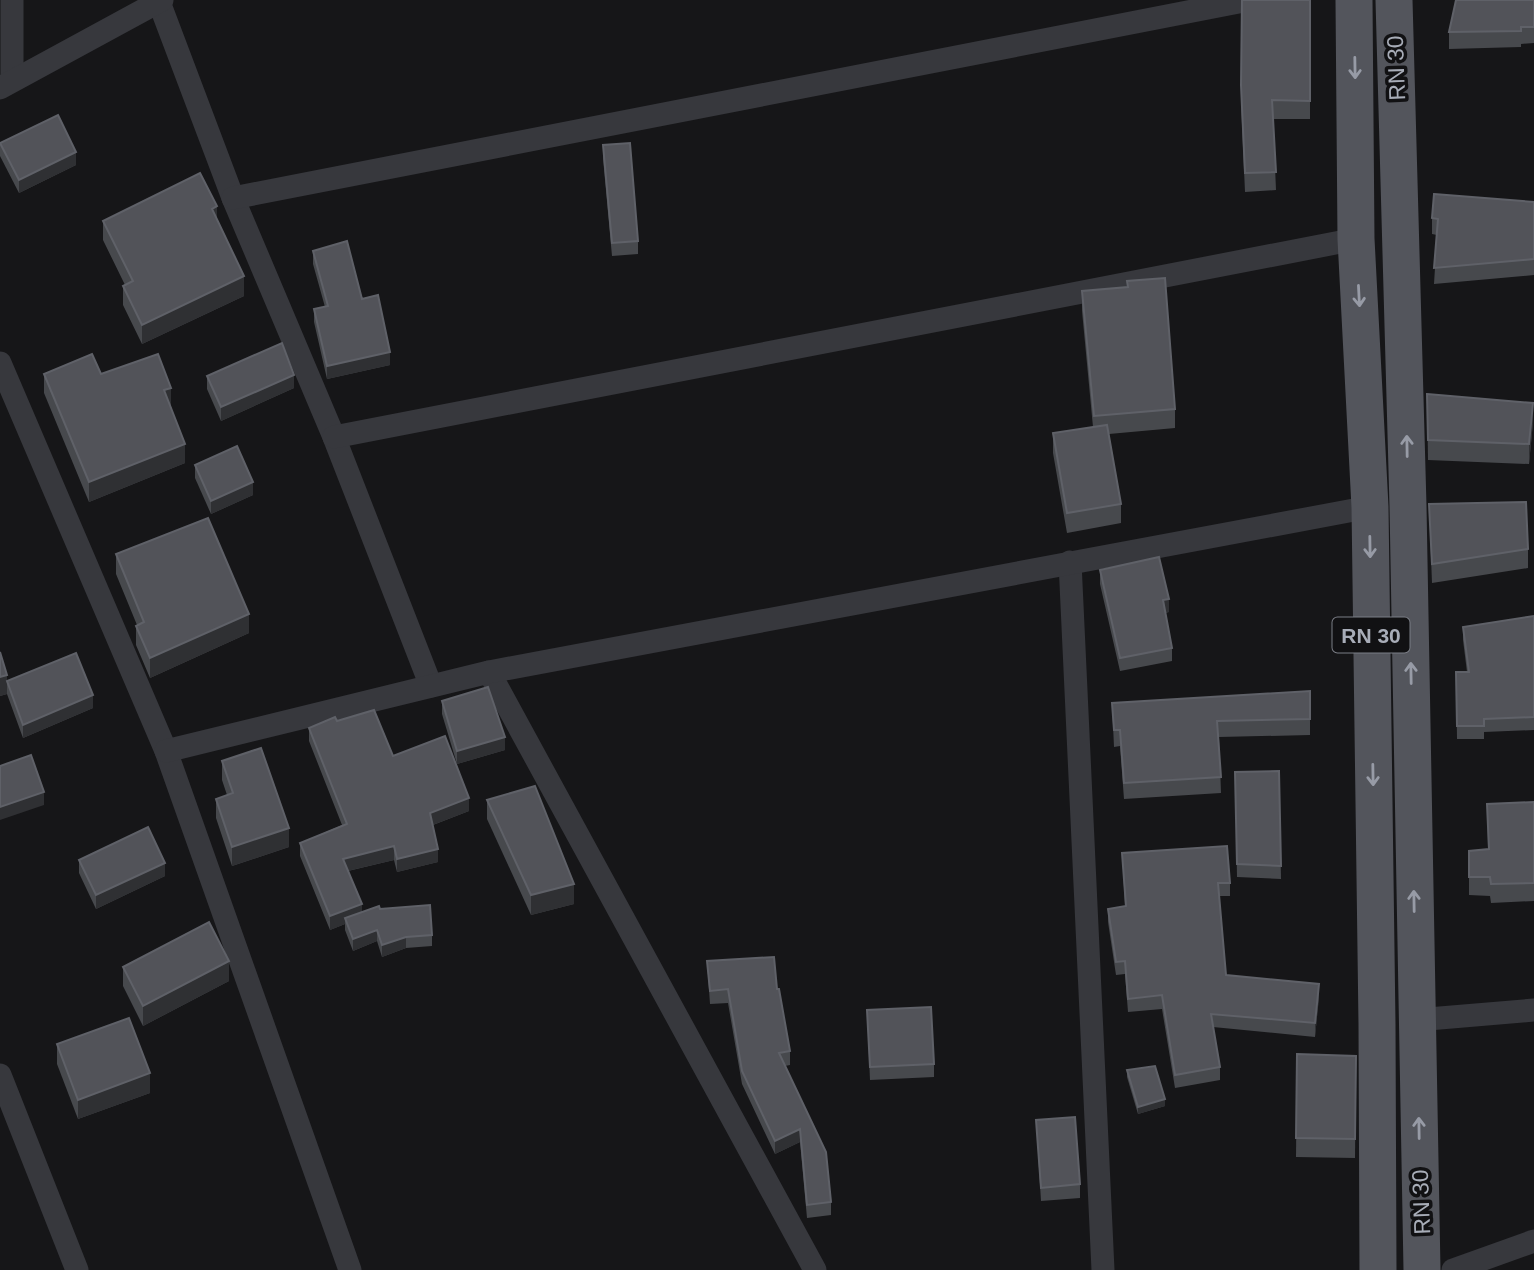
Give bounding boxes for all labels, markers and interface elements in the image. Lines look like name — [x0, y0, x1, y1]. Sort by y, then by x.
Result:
street label: RN 30 — [1382, 35, 1410, 101]
one-way arrow — [1348, 56, 1361, 79]
one-way arrow — [1353, 284, 1366, 307]
one-way arrow — [1400, 435, 1413, 458]
one-way arrow — [1363, 536, 1377, 559]
road number: RN 30 — [1332, 618, 1410, 652]
one-way arrow — [1404, 662, 1418, 685]
one-way arrow — [1367, 763, 1380, 786]
one-way arrow — [1408, 890, 1421, 913]
one-way arrow — [1412, 1117, 1425, 1140]
street label: RN 30 — [1407, 1169, 1435, 1235]

